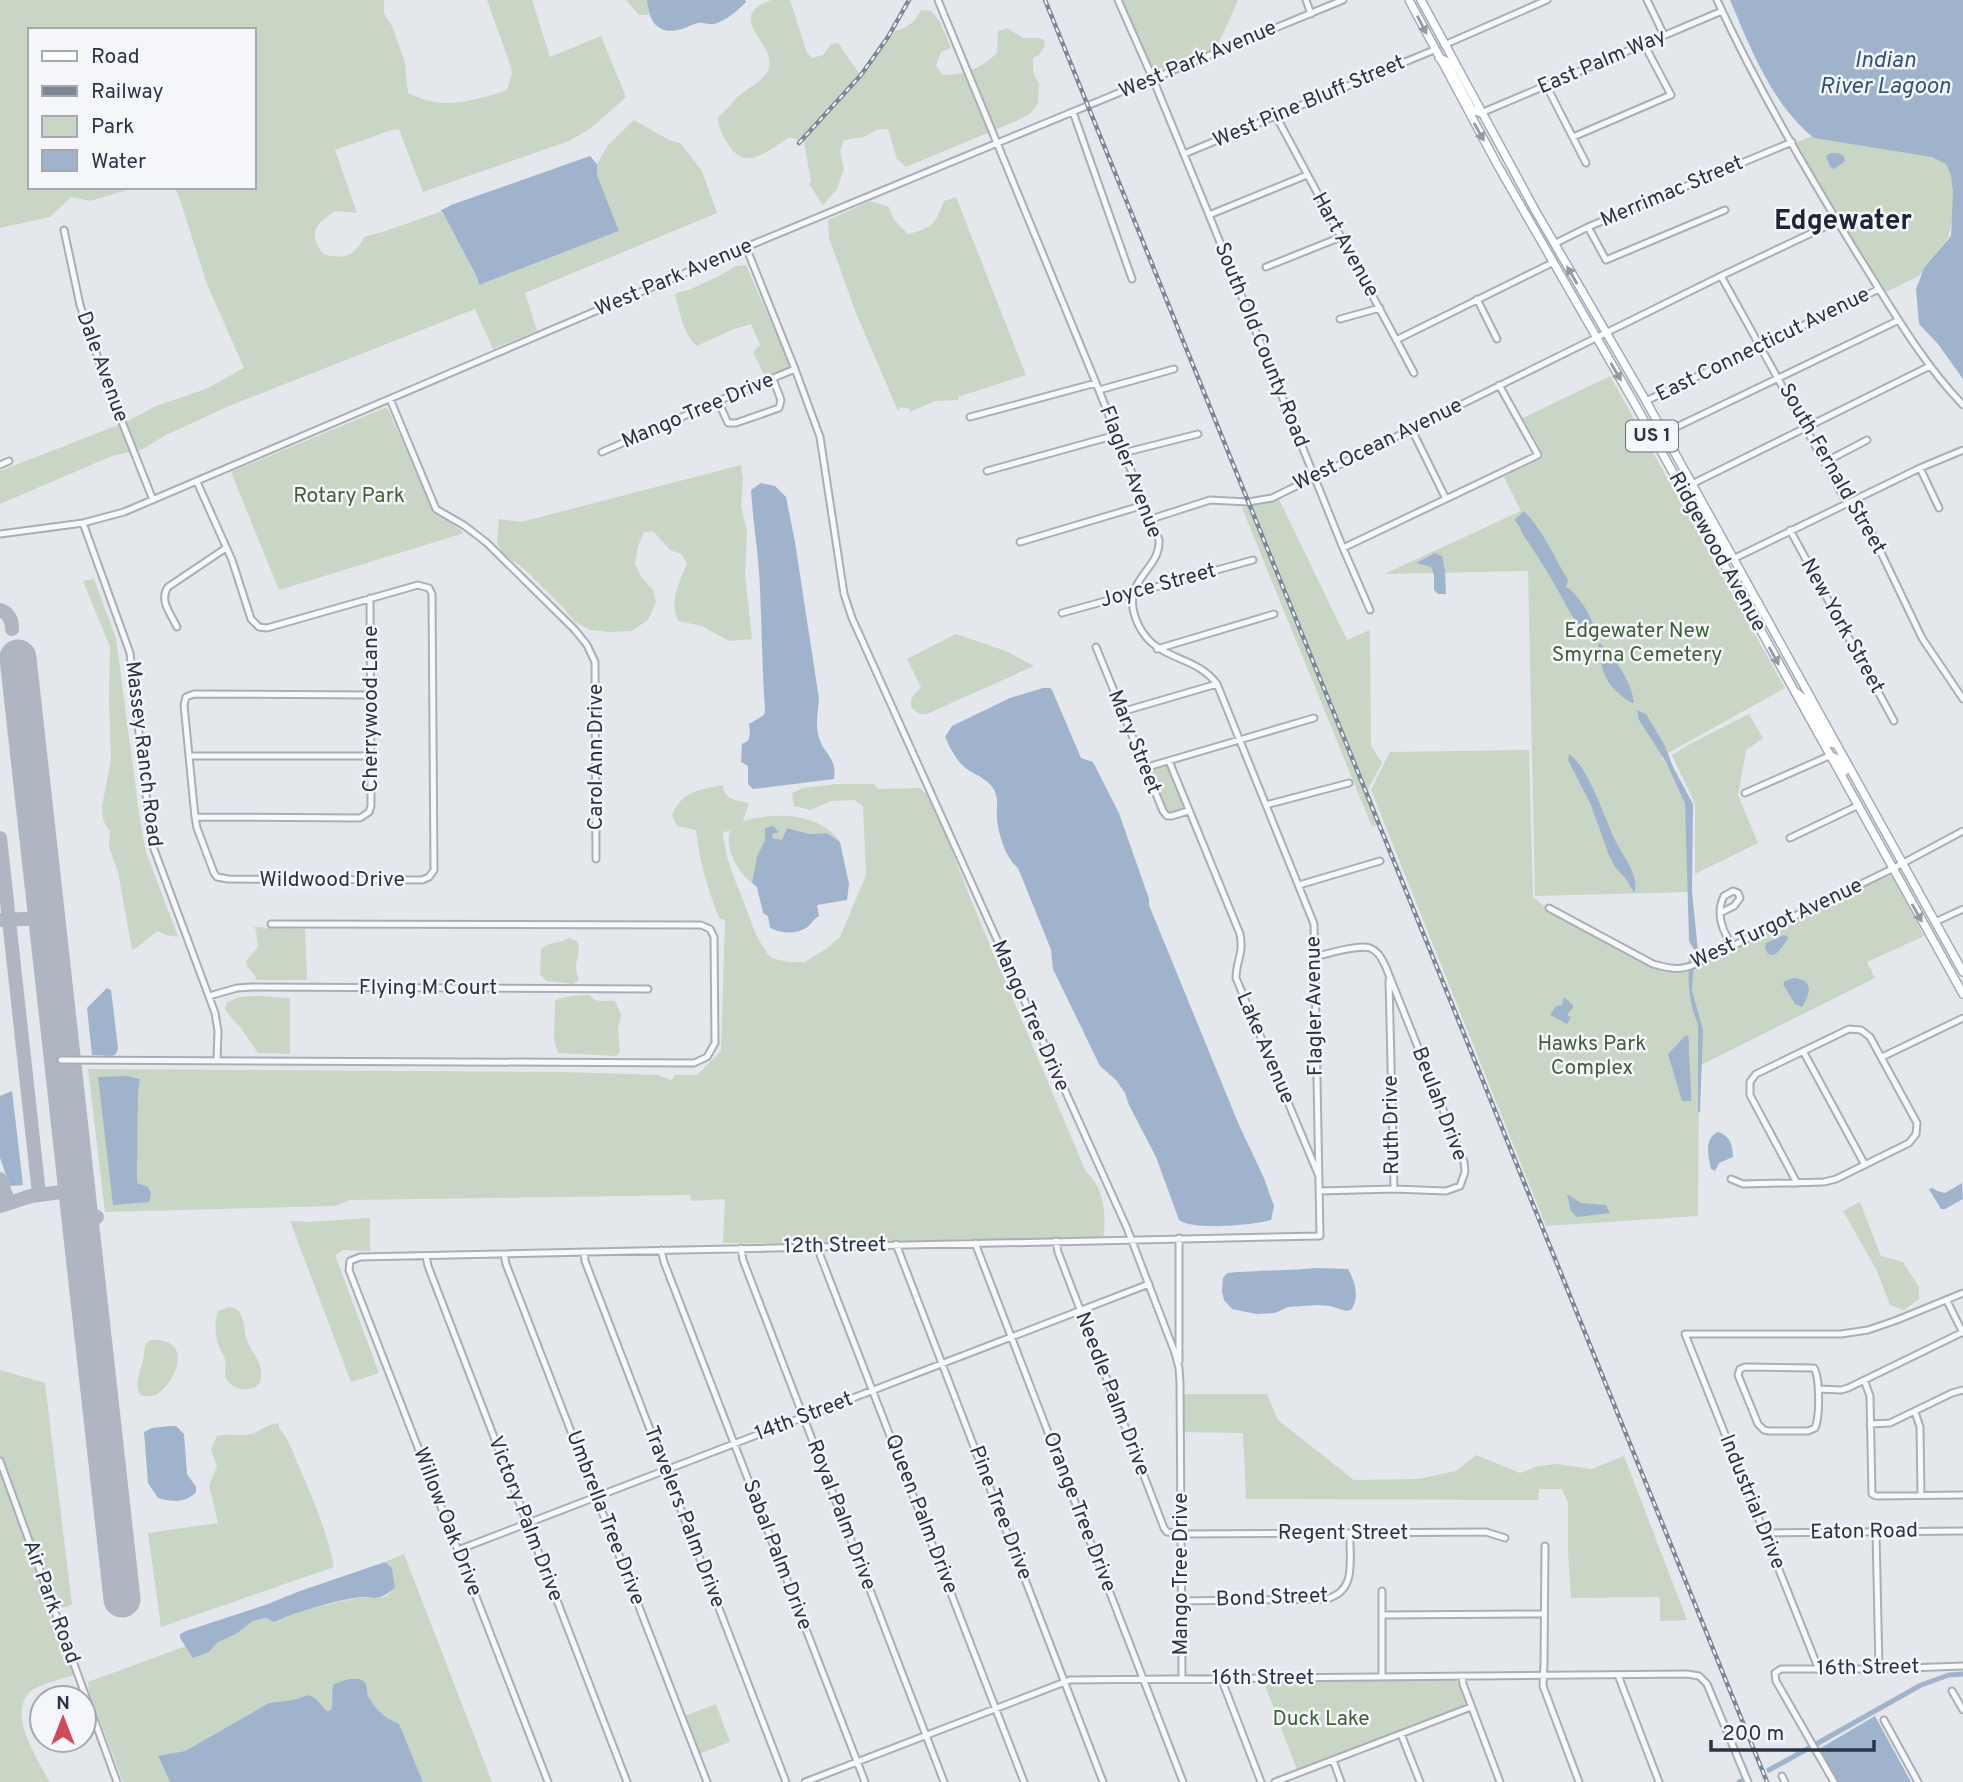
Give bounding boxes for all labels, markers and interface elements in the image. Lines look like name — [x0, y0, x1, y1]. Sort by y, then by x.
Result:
street label: West Park Avenue — [1115, 15, 1281, 105]
one-way arrow — [1416, 15, 1427, 35]
street label: East Palm Way — [1534, 23, 1670, 101]
legend — [28, 28, 256, 189]
text: Road — [91, 44, 140, 71]
water label: Indian River Lagoon — [1819, 47, 1951, 102]
street label: West Pine Bluff Street — [1209, 49, 1409, 155]
text: Railway — [91, 79, 164, 106]
text: Park — [91, 114, 134, 141]
one-way arrow — [1472, 122, 1484, 142]
text: Water — [91, 149, 146, 176]
street label: Merrimac Street — [1597, 150, 1747, 234]
street label: Hart Avenue — [1305, 188, 1385, 302]
district label: Edgewater — [1774, 204, 1912, 240]
street label: West Park Avenue — [591, 233, 757, 323]
street label: South Old County Road — [1208, 239, 1314, 451]
one-way arrow — [1566, 266, 1578, 285]
street label: East Connecticut Avenue — [1652, 281, 1874, 409]
street label: Dale Avenue — [69, 308, 135, 426]
one-way arrow — [1609, 362, 1622, 381]
street label: Mango Tree Drive — [618, 367, 778, 455]
street label: South Fernald Street — [1772, 379, 1892, 559]
street label: West Ocean Avenue — [1289, 392, 1467, 498]
street label: Flagler Avenue — [1092, 402, 1168, 542]
road number: US 1 — [1626, 420, 1678, 452]
street label: Ridgewood Avenue — [1662, 467, 1772, 637]
park label: Rotary Park — [293, 483, 405, 510]
street label: New York Street — [1794, 554, 1890, 698]
street label: Joyce Street — [1097, 558, 1219, 614]
park label: Edgewater New Smyrna Cemetery — [1552, 618, 1722, 669]
street label: Cherrywood Lane — [358, 626, 385, 792]
one-way arrow — [1768, 646, 1780, 666]
street label: Massey Ranch Road — [118, 660, 168, 848]
street label: Carol Ann Drive — [583, 684, 610, 830]
street label: Mary Street — [1101, 686, 1167, 798]
street label: Wildwood Drive — [259, 867, 405, 894]
street label: West Turgot Avenue — [1687, 872, 1867, 976]
one-way arrow — [1911, 903, 1923, 922]
street label: Mango Tree Drive — [985, 936, 1075, 1096]
street label: Flagler Avenue — [1300, 936, 1330, 1076]
street label: Flying M Court — [359, 975, 497, 1002]
street label: Lake Avenue — [1229, 988, 1301, 1108]
park label: Hawks Park Complex — [1538, 1031, 1646, 1082]
street label: Beulah Drive — [1405, 1043, 1473, 1165]
street label: Ruth Drive — [1378, 1075, 1406, 1175]
street label: 12th Street — [783, 1232, 887, 1260]
street label: Needle Palm Drive — [1068, 1308, 1156, 1480]
street label: 14th Street — [751, 1386, 857, 1448]
street label: Travelers Palm Drive — [637, 1422, 731, 1612]
street label: Umbrella Tree Drive — [559, 1427, 651, 1609]
street label: Orange Tree Drive — [1036, 1428, 1122, 1596]
street label: Queen Palm Drive — [878, 1430, 964, 1598]
street label: Industrial Drive — [1713, 1431, 1791, 1573]
street label: Victory Palm Drive — [481, 1433, 569, 1605]
street label: Royal Palm Drive — [800, 1436, 882, 1594]
street label: Pine Tree Drive — [962, 1442, 1038, 1584]
street label: Willow Oak Drive — [406, 1444, 488, 1600]
street label: Sabal Palm Drive — [736, 1476, 818, 1634]
street label: Mango Tree Drive — [1168, 1493, 1195, 1655]
street label: Eaton Road — [1810, 1518, 1918, 1546]
street label: Regent Street — [1278, 1520, 1408, 1547]
street label: Air Park Road — [16, 1536, 86, 1668]
street label: Bond Street — [1215, 1583, 1329, 1613]
street label: 16th Street — [1817, 1654, 1919, 1682]
street label: 16th Street — [1212, 1665, 1314, 1692]
north arrow — [28, 1684, 98, 1754]
text: N — [56, 1692, 70, 1716]
park label: Duck Lake — [1272, 1706, 1370, 1733]
scale bar — [1711, 1708, 1874, 1752]
text: 200 m — [1722, 1721, 1784, 1748]

